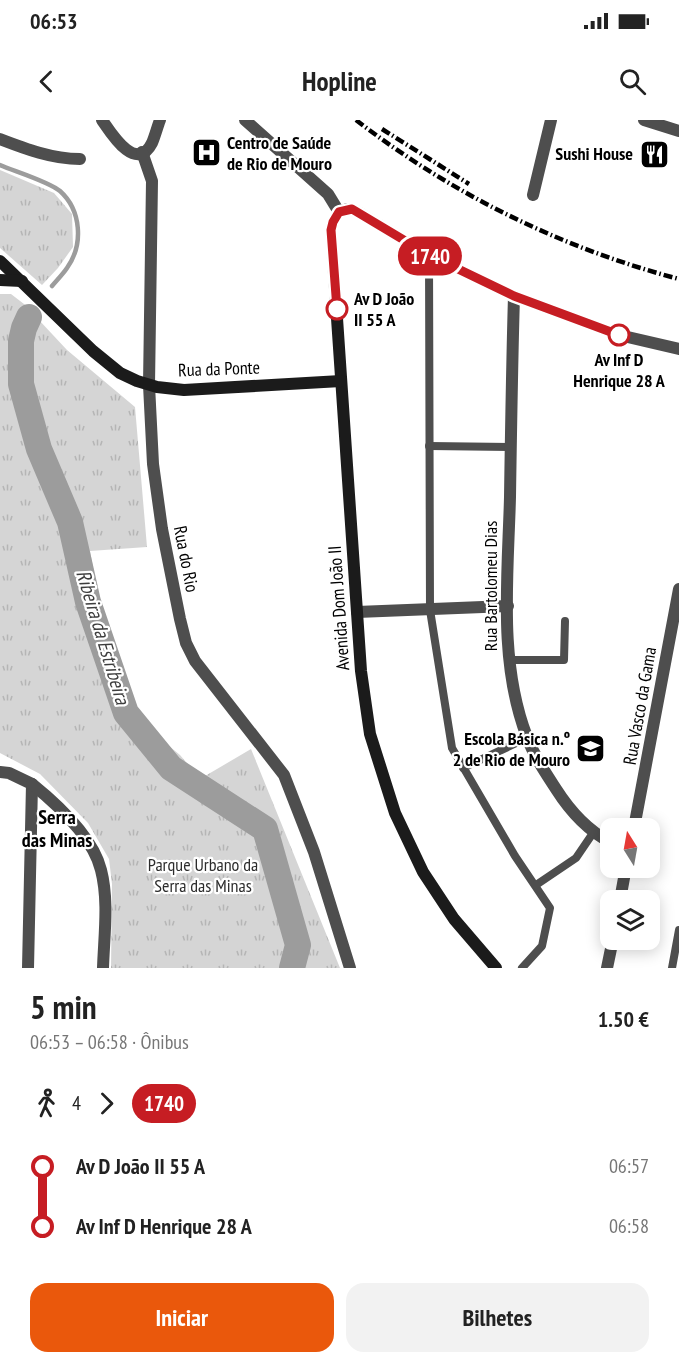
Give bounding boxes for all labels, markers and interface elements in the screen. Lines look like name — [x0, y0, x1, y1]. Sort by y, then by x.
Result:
text: 06:53 — [30, 7, 78, 35]
text: Hopline — [302, 64, 377, 98]
icon: back — [30, 65, 63, 98]
icon: search — [616, 65, 649, 98]
place label: Centro de Saúde de Rio de Mouro — [227, 131, 332, 175]
hospital icon: Centro de Saúde de Rio de Mouro — [190, 137, 222, 169]
restaurant icon: Sushi House — [638, 138, 670, 170]
place label: Sushi House — [555, 142, 633, 165]
line badge: 1740 — [388, 236, 472, 276]
text: 1740 — [410, 243, 450, 270]
place label: Av D João II 55 A — [353, 287, 414, 331]
marker: Av D João II 55 A — [326, 298, 348, 320]
marker: Av Inf D Henrique 28 A — [608, 324, 630, 346]
place label: Av Inf D Henrique 28 A — [573, 348, 666, 392]
street label: Rua da Ponte — [178, 356, 260, 381]
street label: Rua Bartolomeu Dias — [479, 521, 502, 651]
street label: Rua do Rio — [169, 524, 204, 594]
street label: Avenida Dom João II — [323, 545, 354, 671]
water label: Ribeira da Estribeira — [70, 567, 136, 708]
street label: Rua Vasco da Gama — [618, 645, 661, 767]
place label: Escola Básica n.º 2 de Rio de Mouro — [453, 727, 570, 771]
school or university icon: Escola Básica n.º 2 de Rio de Mouro — [575, 733, 607, 765]
district label: Serra das Minas — [22, 804, 92, 853]
north arrow — [600, 818, 660, 878]
map controls — [600, 818, 660, 950]
park label: Parque Urbano da Serra das Minas — [148, 853, 258, 897]
button: layers — [600, 890, 660, 950]
text: 5 min — [30, 985, 97, 1028]
text: 1.50 € — [598, 1005, 649, 1033]
text: 06:53 – 06:58 · Ônibus — [30, 1029, 189, 1055]
icon: walk — [30, 1087, 63, 1120]
icon: forward — [90, 1087, 123, 1120]
text: 4 — [72, 1090, 81, 1116]
text: 1740 — [144, 1090, 184, 1117]
text: Av D João II 55 A — [76, 1152, 205, 1180]
text: 06:57 — [609, 1153, 649, 1179]
text: Av Inf D Henrique 28 A — [76, 1212, 252, 1240]
text: 06:58 — [609, 1213, 649, 1239]
button: Iniciar — [30, 1283, 334, 1352]
button: Bilhetes — [346, 1283, 649, 1352]

